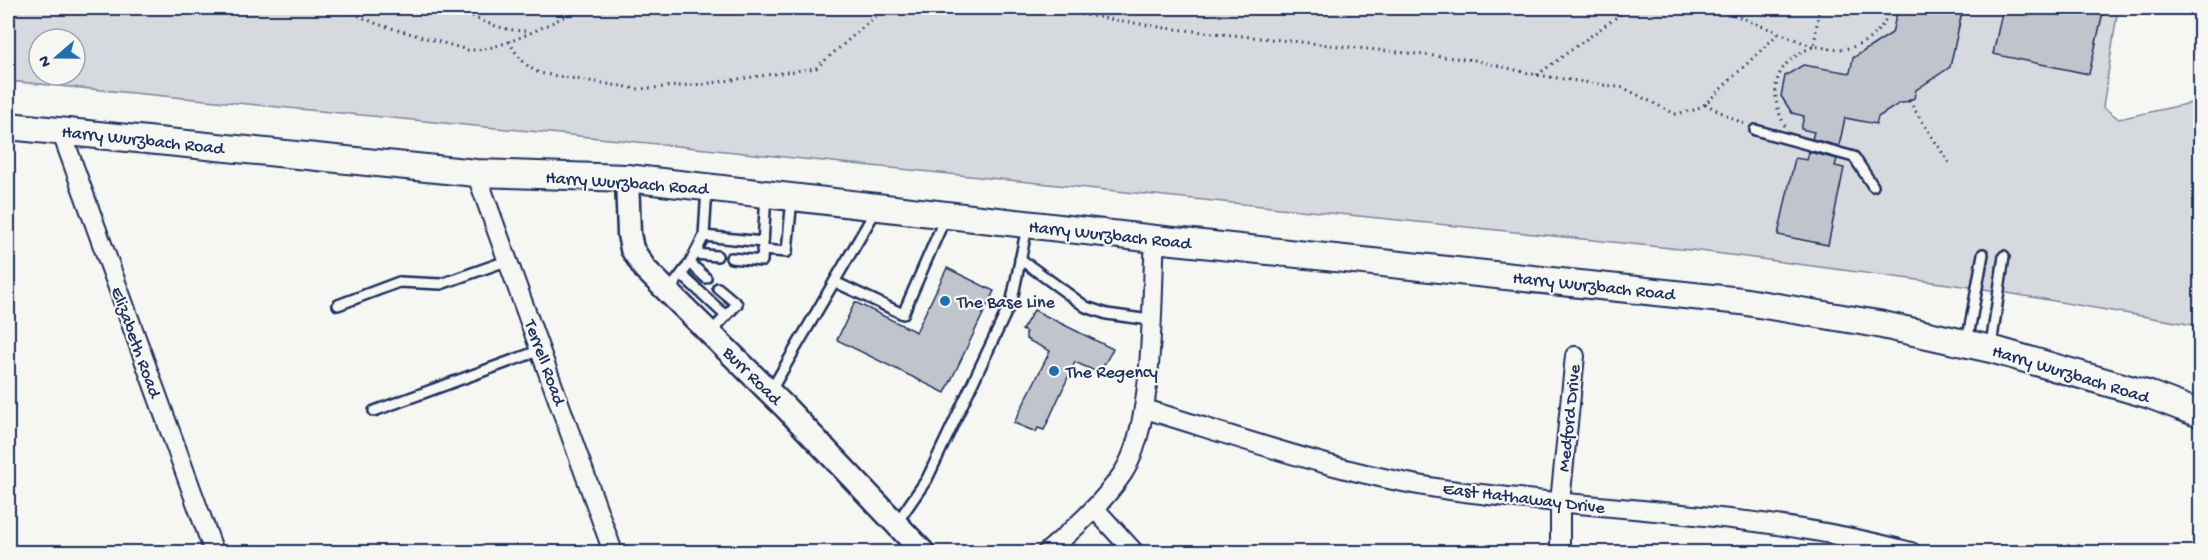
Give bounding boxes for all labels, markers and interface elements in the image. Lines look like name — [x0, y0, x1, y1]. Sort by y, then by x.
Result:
north arrow — [27, 27, 87, 87]
text: N — [35, 52, 57, 69]
street label: Harry Wurzbach Road — [61, 123, 226, 161]
street label: Harry Wurzbach Road — [545, 168, 710, 201]
street label: Harry Wurzbach Road — [1028, 218, 1193, 256]
street label: Harry Wurzbach Road — [1512, 269, 1677, 307]
street label: Elizabeth Road — [105, 285, 165, 402]
place label: The Base Line — [956, 293, 1056, 314]
marker: The Base Line — [938, 294, 952, 308]
street label: Terrell Road — [518, 316, 569, 410]
street label: Burr Road — [717, 342, 786, 411]
street label: Harry Wurzbach Road — [1989, 342, 2153, 410]
place label: The Regency — [1065, 363, 1158, 384]
street label: Medford Drive — [1554, 363, 1587, 473]
marker: The Regency — [1047, 364, 1061, 378]
street label: East Hathaway Drive — [1442, 479, 1607, 520]

